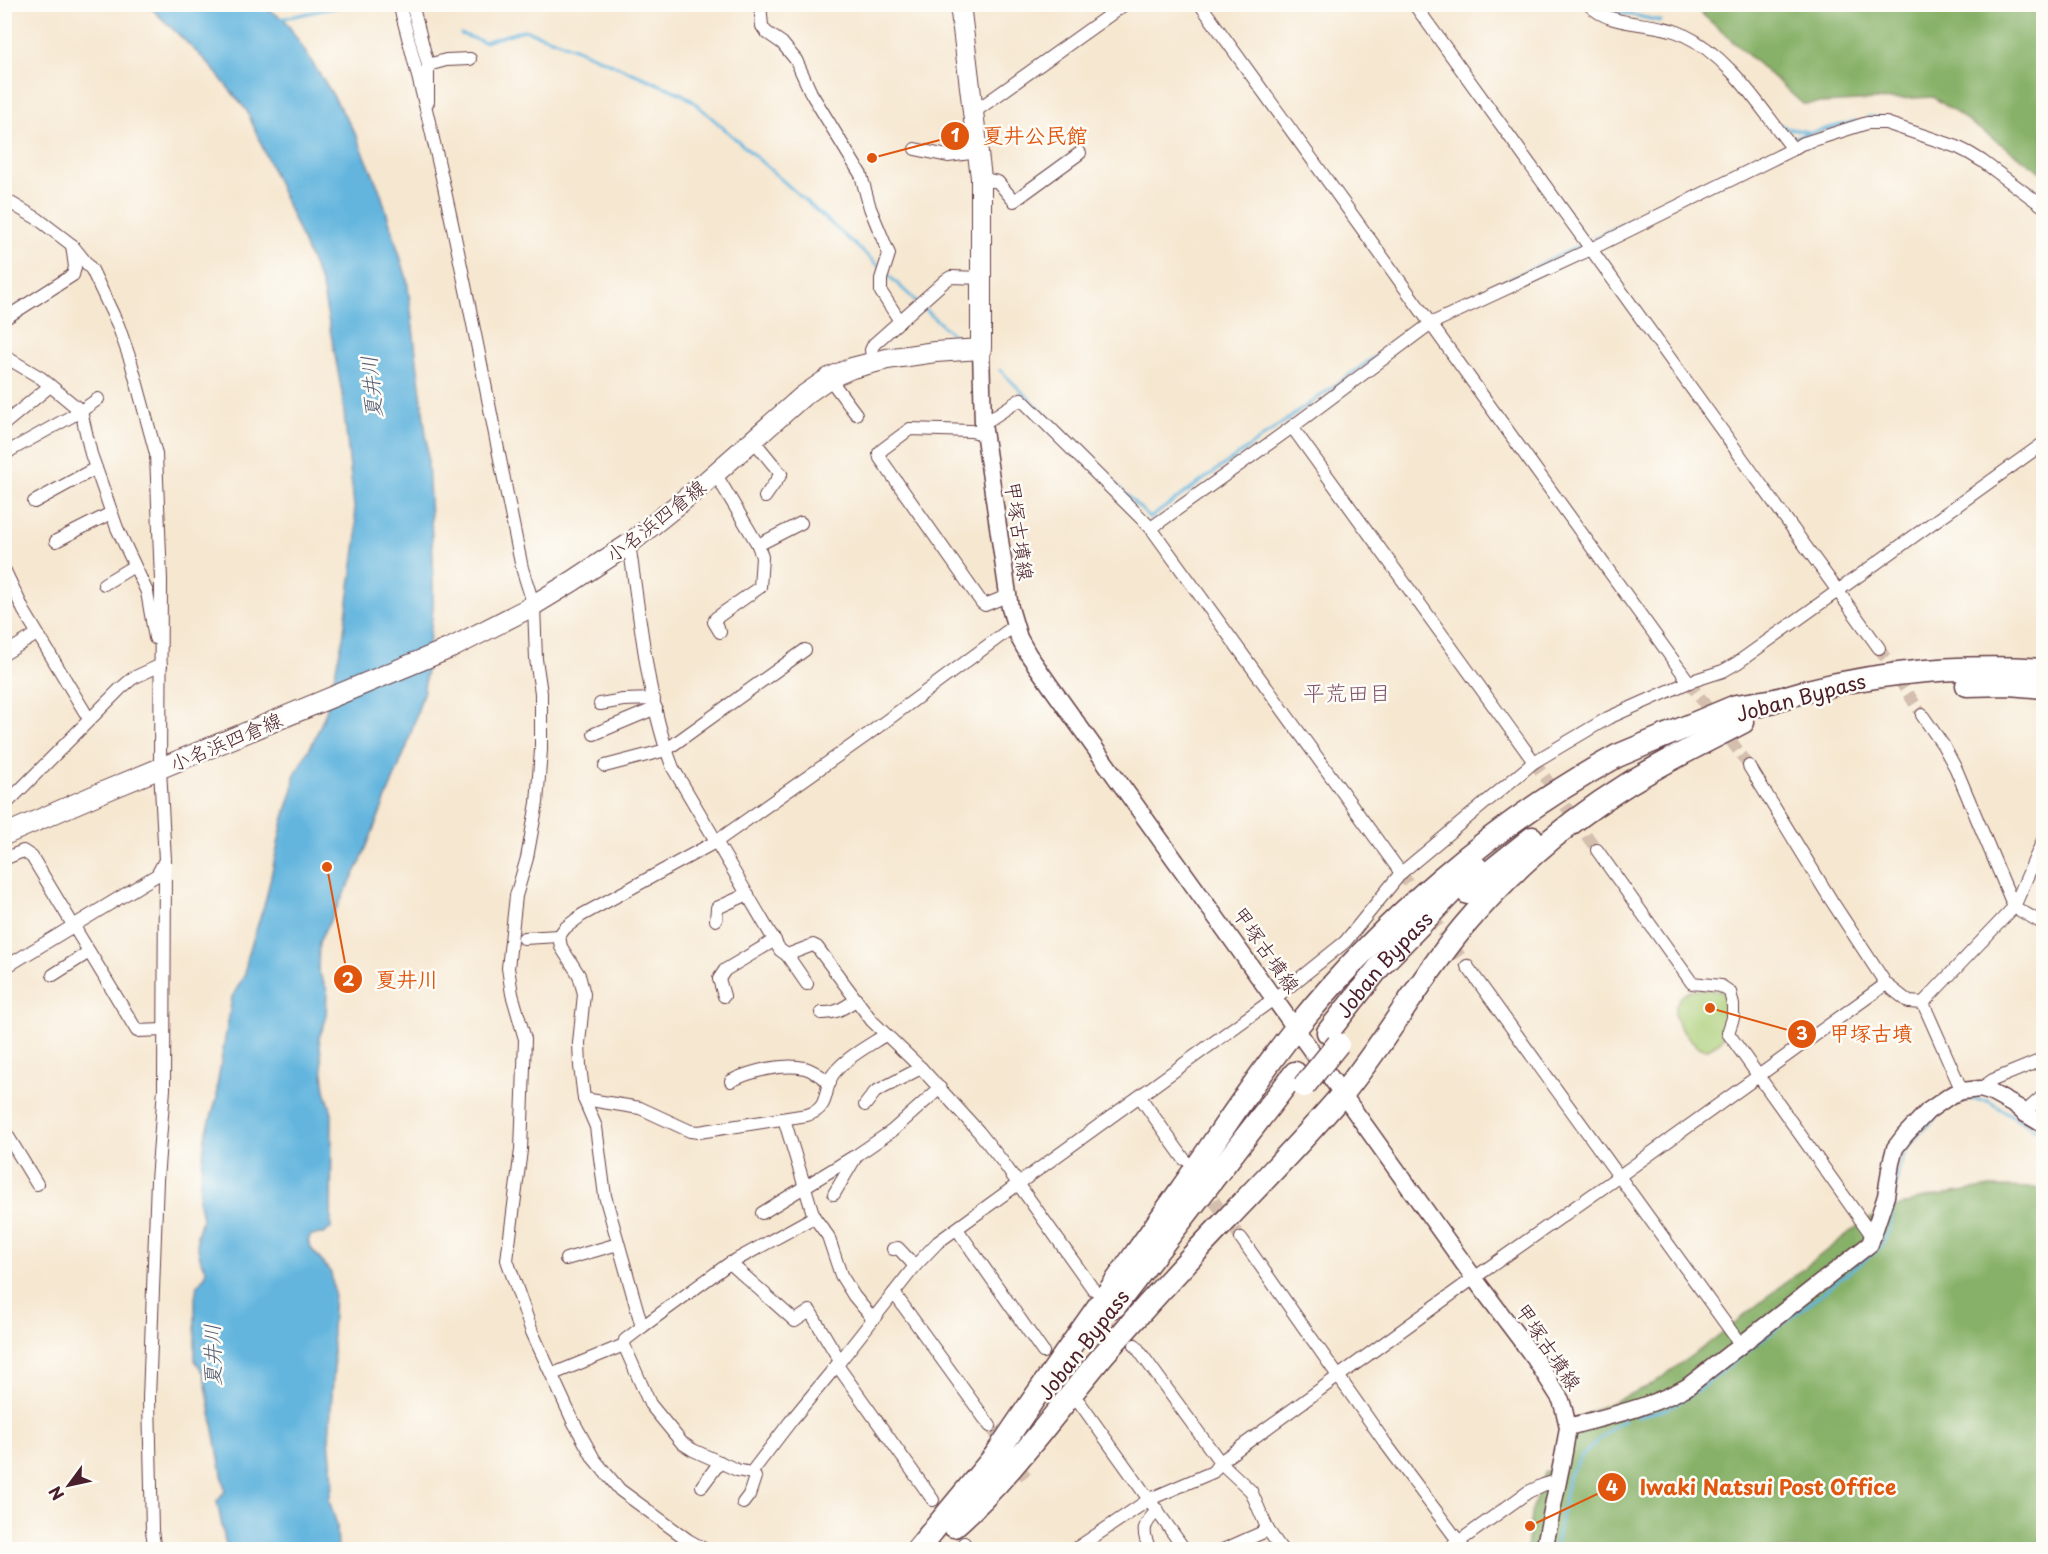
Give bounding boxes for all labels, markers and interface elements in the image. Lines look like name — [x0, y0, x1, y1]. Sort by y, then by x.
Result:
callout: 夏井公民館 — [940, 116, 1099, 155]
text: 夏井公民館 — [983, 118, 1088, 150]
text: 1 — [951, 121, 960, 148]
water label: 夏井川 — [351, 354, 389, 420]
street label: 小名浜四倉線 — [599, 471, 712, 569]
street label: 甲塚古墳線 — [998, 479, 1042, 582]
street label: Joban Bypass — [1732, 665, 1869, 729]
district label: 平荒田目 — [1303, 675, 1391, 708]
street label: 小名浜四倉線 — [165, 704, 287, 778]
street label: 甲塚古墳線 — [1226, 900, 1308, 999]
street label: Joban Bypass — [1329, 904, 1439, 1024]
callout: 夏井川 — [333, 960, 450, 999]
text: 夏井川 — [376, 962, 439, 994]
text: 2 — [342, 965, 355, 992]
callout: 甲塚古墳 — [1787, 1014, 1925, 1053]
text: 甲塚古墳 — [1829, 1016, 1913, 1048]
text: 3 — [1796, 1019, 1808, 1046]
street label: Joban Bypass — [1030, 1283, 1136, 1406]
street label: 甲塚古墳線 — [1508, 1297, 1589, 1396]
water label: 夏井川 — [194, 1323, 228, 1387]
north arrow — [39, 1455, 99, 1515]
callout: Iwaki Natsui Post Office — [1597, 1468, 1910, 1507]
text: Iwaki Natsui Post Office — [1640, 1470, 1896, 1502]
text: 4 — [1606, 1473, 1618, 1500]
text: N — [42, 1482, 69, 1506]

